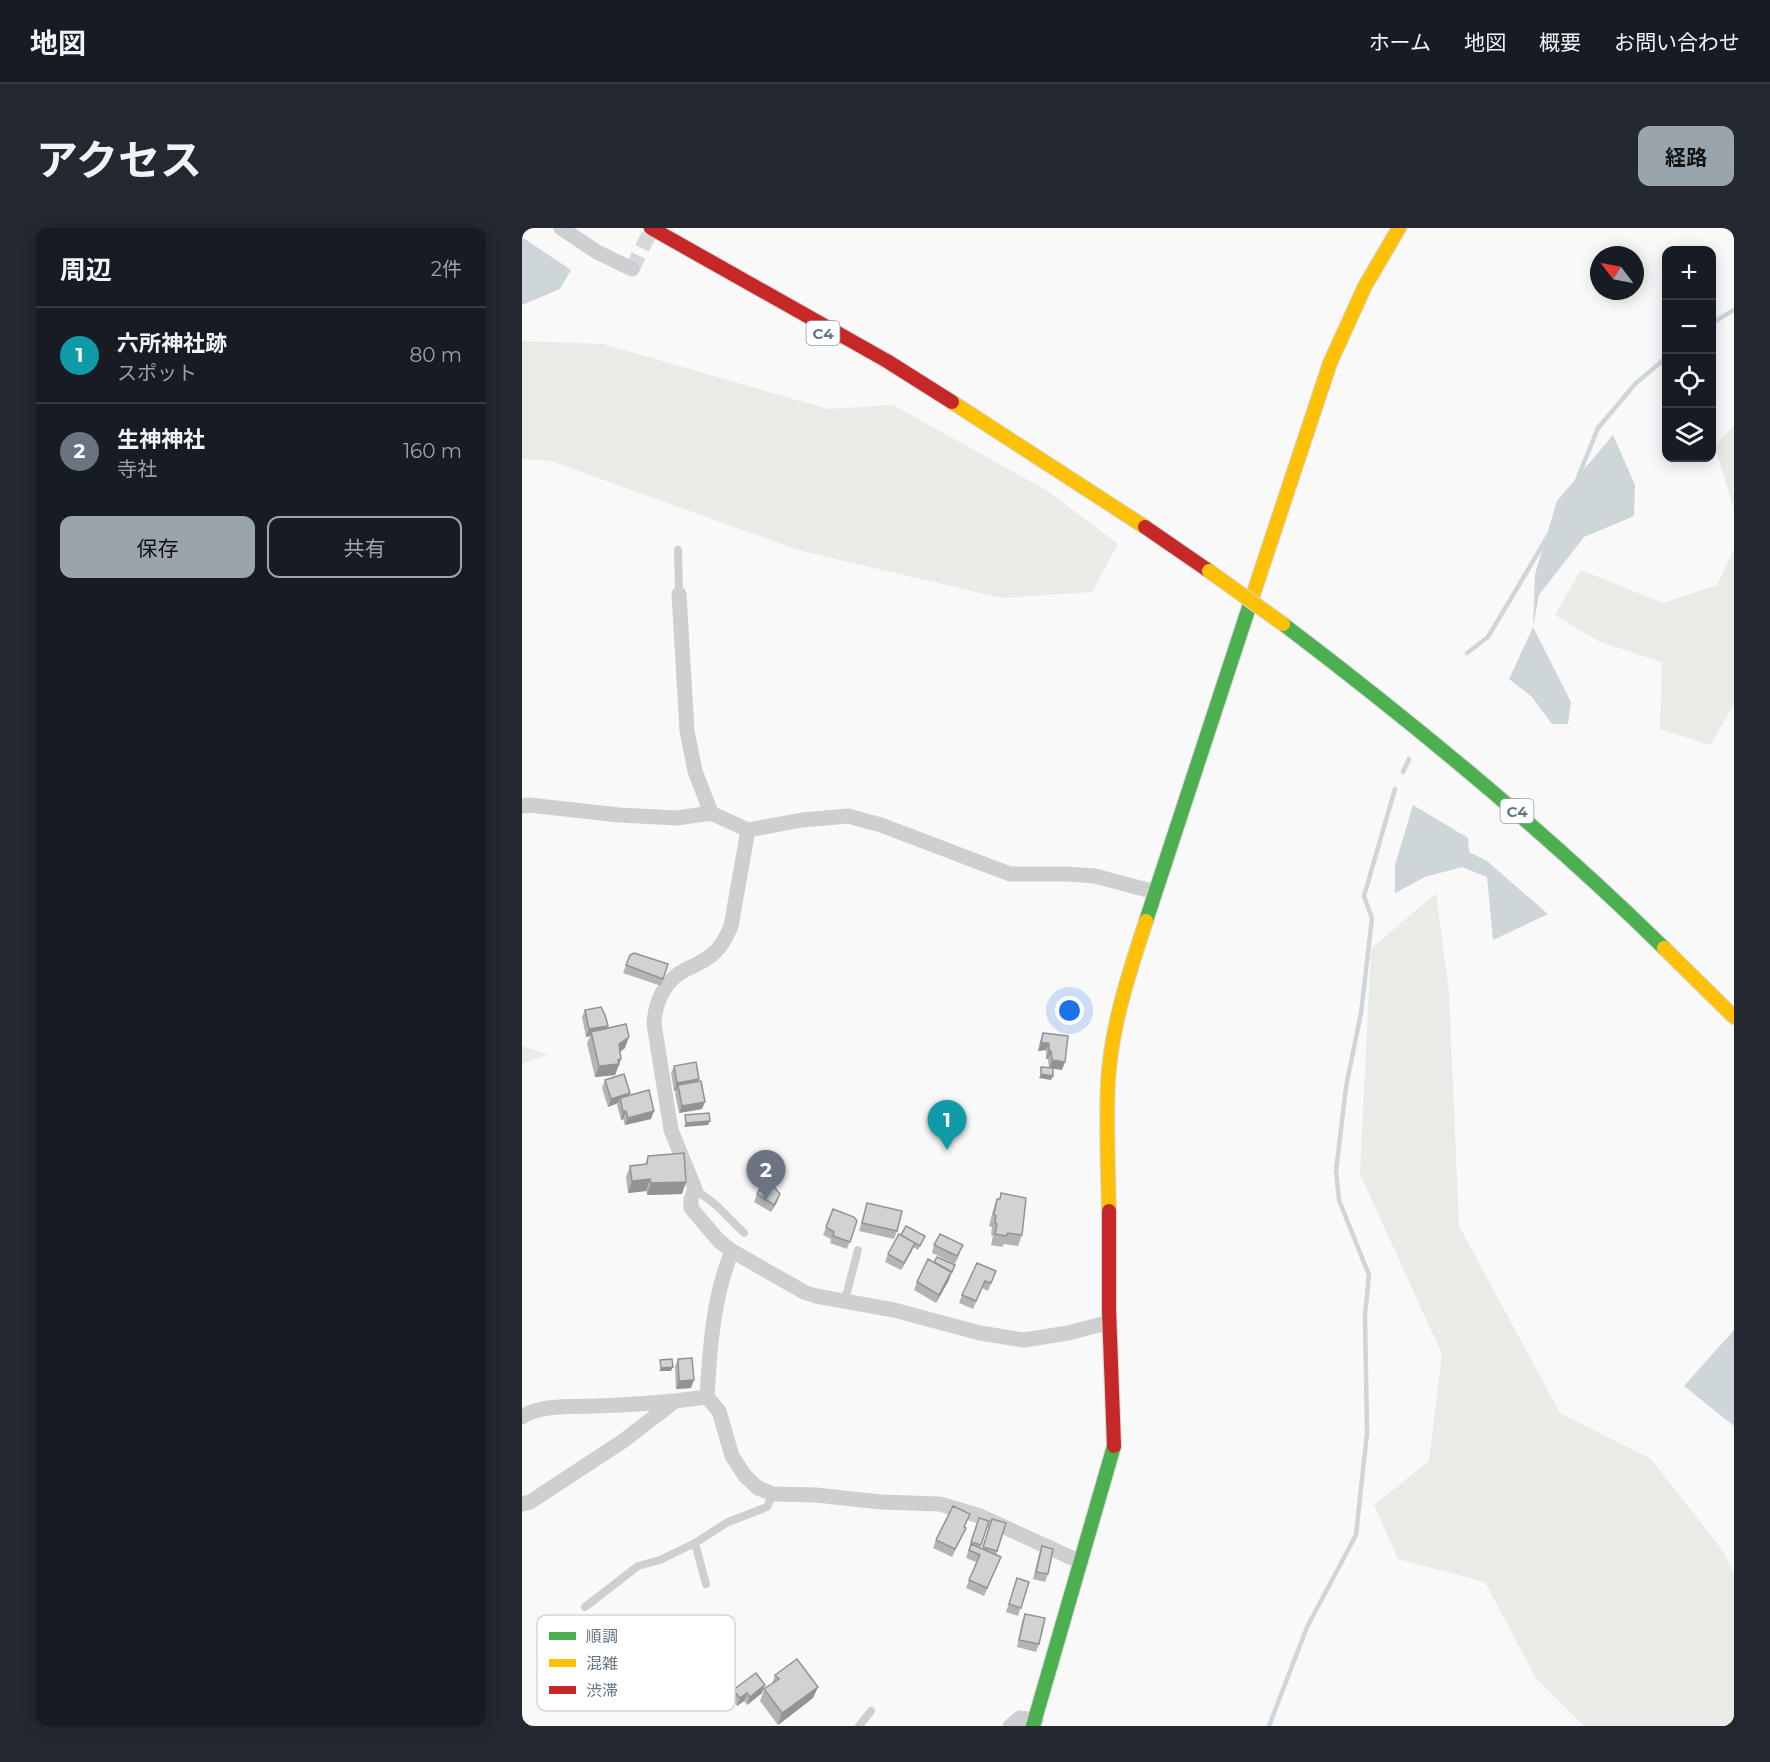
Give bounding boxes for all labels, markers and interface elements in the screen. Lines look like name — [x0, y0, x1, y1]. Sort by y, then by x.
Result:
text: 地図 — [30, 26, 86, 60]
text: ホーム — [1369, 30, 1431, 55]
text: 地図 — [1464, 30, 1506, 55]
text: 概要 — [1539, 30, 1581, 55]
text: お問い合わせ — [1614, 30, 1740, 55]
button: 経路 — [1638, 126, 1734, 186]
text: アクセス — [36, 134, 202, 186]
north arrow — [1590, 246, 1644, 300]
map controls — [1662, 246, 1716, 462]
button: + — [1662, 246, 1716, 300]
text: 周辺 — [60, 254, 112, 286]
text: 2件 — [431, 257, 462, 281]
button: − — [1662, 300, 1716, 354]
road number: C4 — [806, 321, 840, 345]
text: 六所神社跡 — [117, 330, 227, 357]
text: 1 — [76, 343, 83, 367]
text: 80 m — [410, 343, 462, 367]
button: locate — [1662, 354, 1716, 408]
text: スポット — [117, 361, 197, 385]
button: layers — [1662, 408, 1716, 462]
text: 生神神社 — [117, 426, 205, 453]
text: 2 — [74, 439, 85, 463]
text: 160 m — [403, 439, 462, 463]
text: 寺社 — [117, 457, 157, 481]
button: 保存 — [60, 516, 255, 578]
button: 共有 — [267, 516, 462, 578]
road number: C4 — [1500, 799, 1534, 823]
your location — [1055, 996, 1084, 1025]
pin: 1 — [928, 1100, 966, 1150]
pin: 2 — [746, 1150, 786, 1200]
legend — [537, 1615, 735, 1711]
text: 順調 — [586, 1627, 618, 1646]
text: 混雑 — [586, 1654, 618, 1673]
text: 渋滞 — [586, 1681, 618, 1700]

